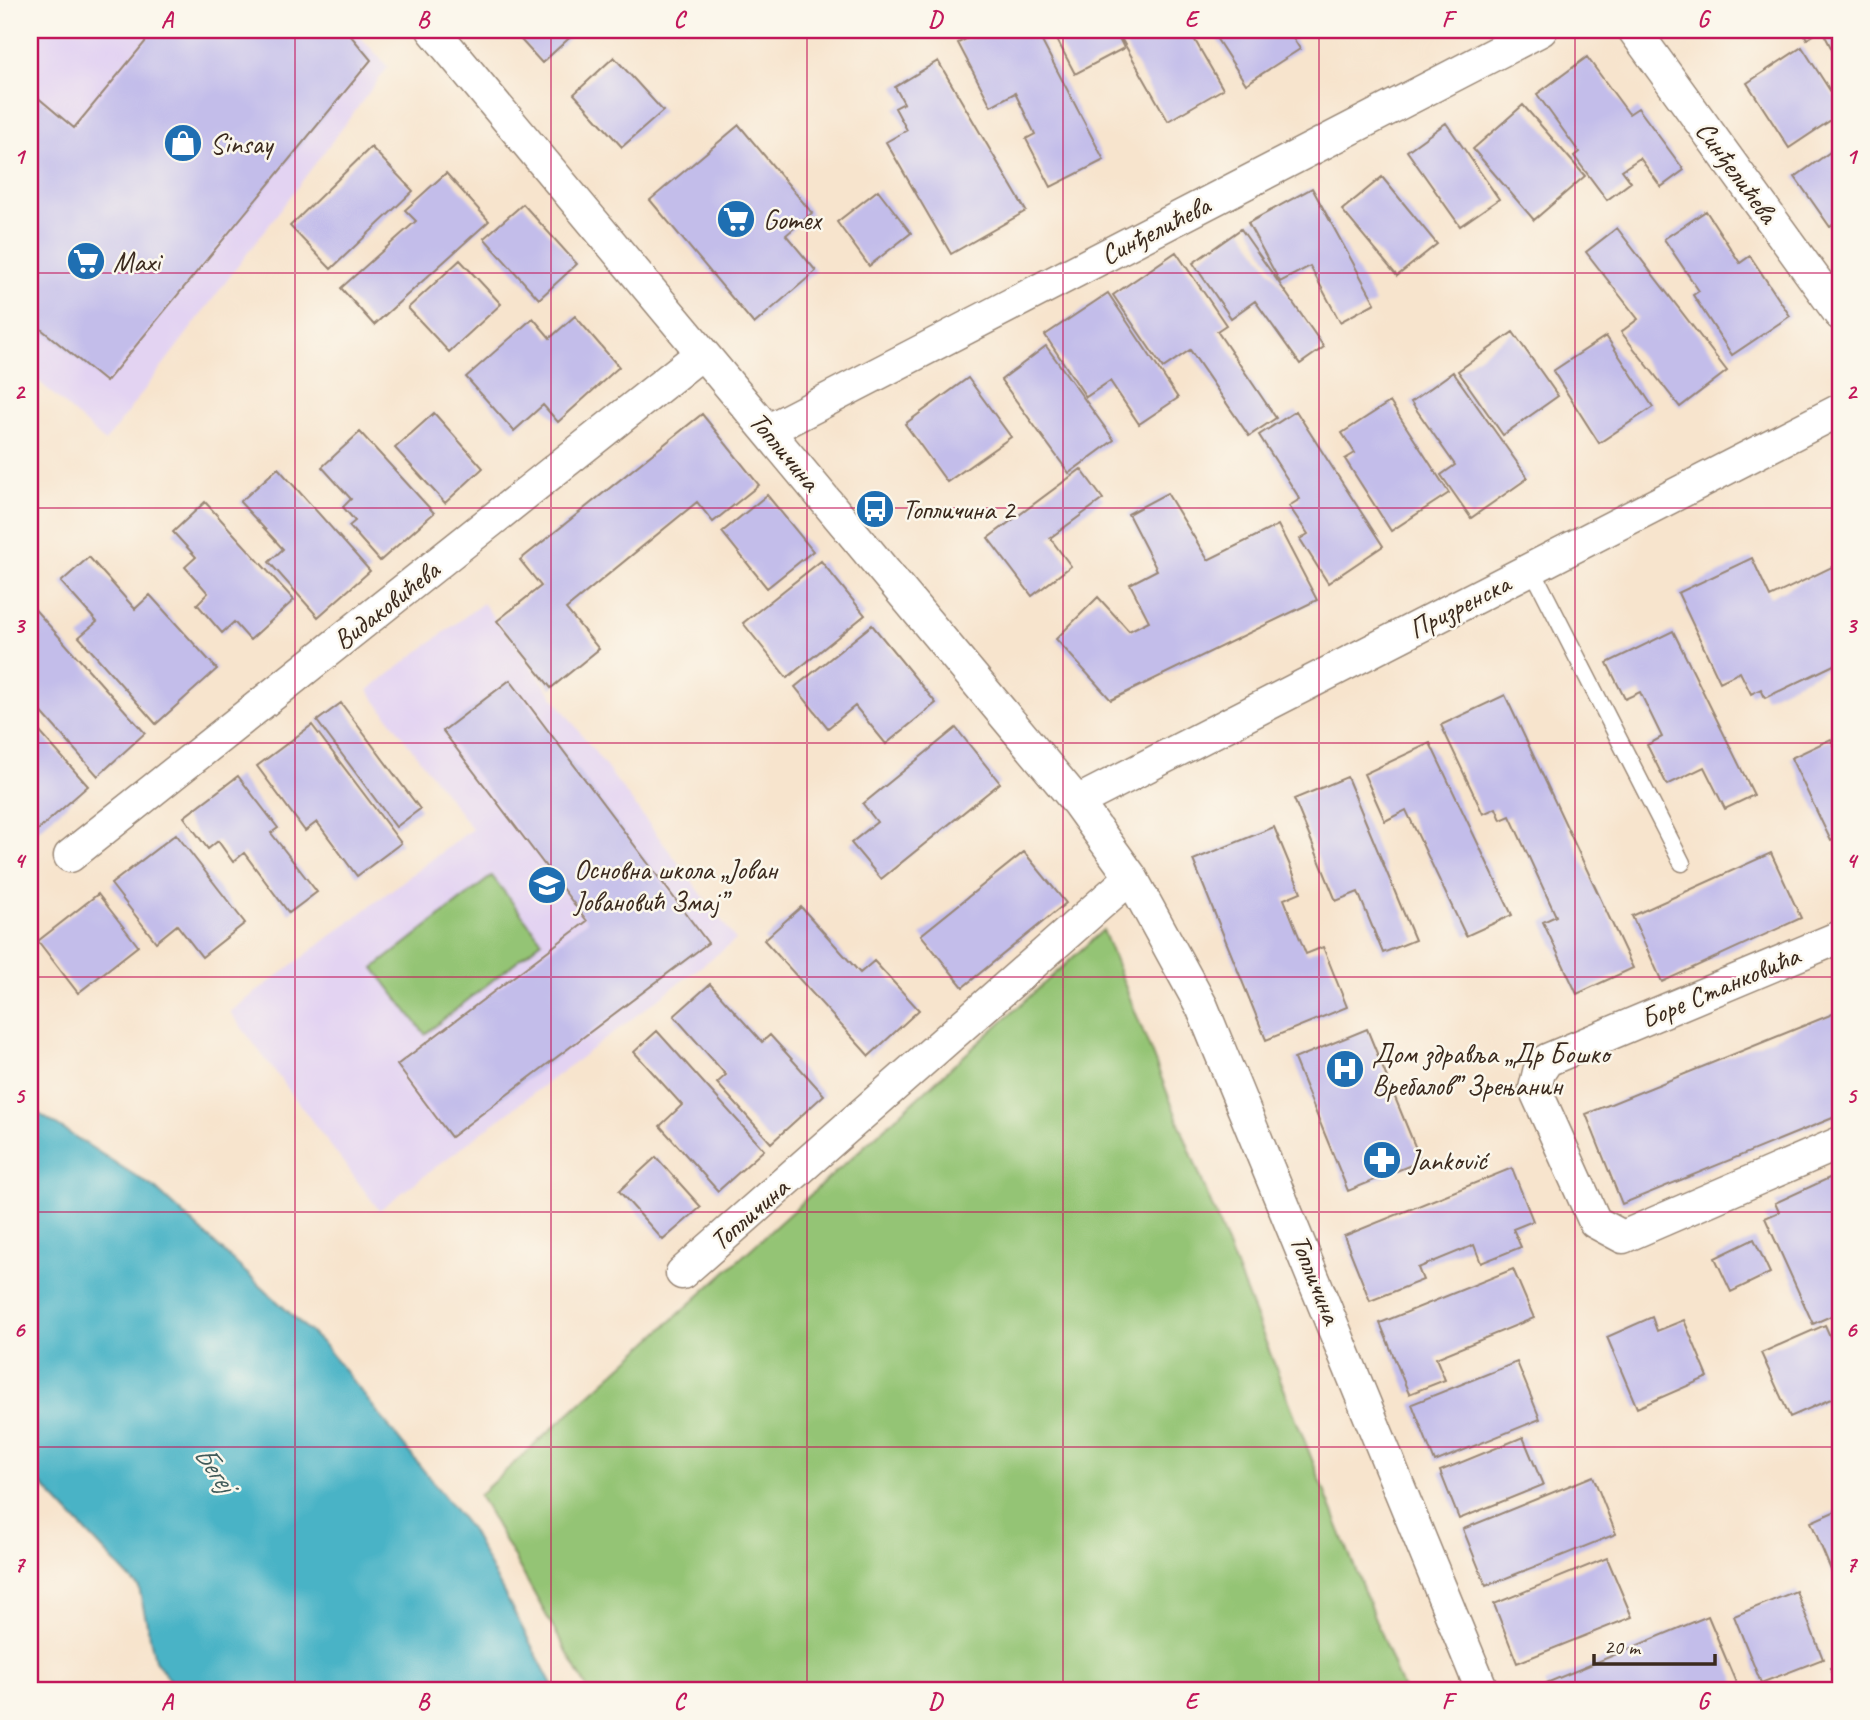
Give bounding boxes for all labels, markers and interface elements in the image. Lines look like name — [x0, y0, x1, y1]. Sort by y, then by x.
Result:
text: A — [161, 5, 175, 34]
text: B — [417, 5, 431, 34]
text: C — [674, 5, 688, 34]
text: D — [928, 5, 944, 34]
text: E — [1185, 5, 1201, 34]
text: F — [1442, 5, 1458, 34]
text: G — [1697, 5, 1712, 34]
street label: Синђелићева — [1688, 114, 1787, 232]
shop icon: Sinsay — [162, 122, 204, 164]
place label: Sinsay — [210, 126, 275, 161]
text: 1 — [14, 142, 27, 171]
text: 1 — [1846, 142, 1859, 171]
street label: Синђелићева — [1094, 187, 1217, 272]
supermarket icon: Gomex — [715, 198, 757, 240]
place label: Gomex — [763, 202, 823, 237]
supermarket icon: Maxi — [65, 240, 107, 282]
place label: Maxi — [113, 244, 164, 279]
text: 2 — [14, 377, 27, 406]
text: 2 — [1846, 377, 1859, 406]
street label: Топличина — [742, 404, 829, 499]
bus stop icon: Топличина 2 — [854, 488, 896, 530]
place label: Топличина 2 — [902, 492, 1017, 527]
street label: Видаковићева — [326, 552, 448, 657]
street label: Призренска — [1403, 565, 1518, 646]
text: 3 — [14, 611, 27, 640]
text: 3 — [1846, 611, 1859, 640]
text: 4 — [14, 846, 27, 875]
text: 4 — [1846, 846, 1859, 875]
place label: Основна школа „Јован Јовановић Змај” — [572, 852, 779, 919]
school or university icon: Основна школа „Јован Јовановић Змај” — [526, 864, 568, 906]
street label: Боре Станковића — [1635, 937, 1806, 1036]
place label: Дом здравља „Др Бошко Вребалов” Зрењанин — [1372, 1036, 1612, 1103]
hospital icon: Дом здравља „Др Бошко Вребалов” Зрењанин — [1324, 1048, 1366, 1090]
text: 5 — [14, 1081, 26, 1110]
text: 5 — [1846, 1081, 1858, 1110]
pharmacy icon: Janković — [1361, 1139, 1403, 1181]
place label: Janković — [1407, 1143, 1491, 1178]
street label: Топличина — [702, 1169, 797, 1258]
street label: Топличина — [1282, 1229, 1350, 1330]
text: 6 — [14, 1315, 27, 1344]
text: 6 — [1846, 1315, 1859, 1344]
water label: Бегеј — [185, 1437, 249, 1505]
text: 7 — [14, 1550, 27, 1579]
text: 7 — [1846, 1550, 1859, 1579]
scale bar — [1594, 1622, 1714, 1666]
text: 20 m — [1604, 1634, 1642, 1660]
text: A — [161, 1687, 175, 1716]
text: B — [417, 1687, 431, 1716]
text: C — [674, 1687, 688, 1716]
text: D — [928, 1687, 944, 1716]
text: E — [1185, 1687, 1201, 1716]
text: F — [1442, 1687, 1458, 1716]
text: G — [1697, 1687, 1712, 1716]

